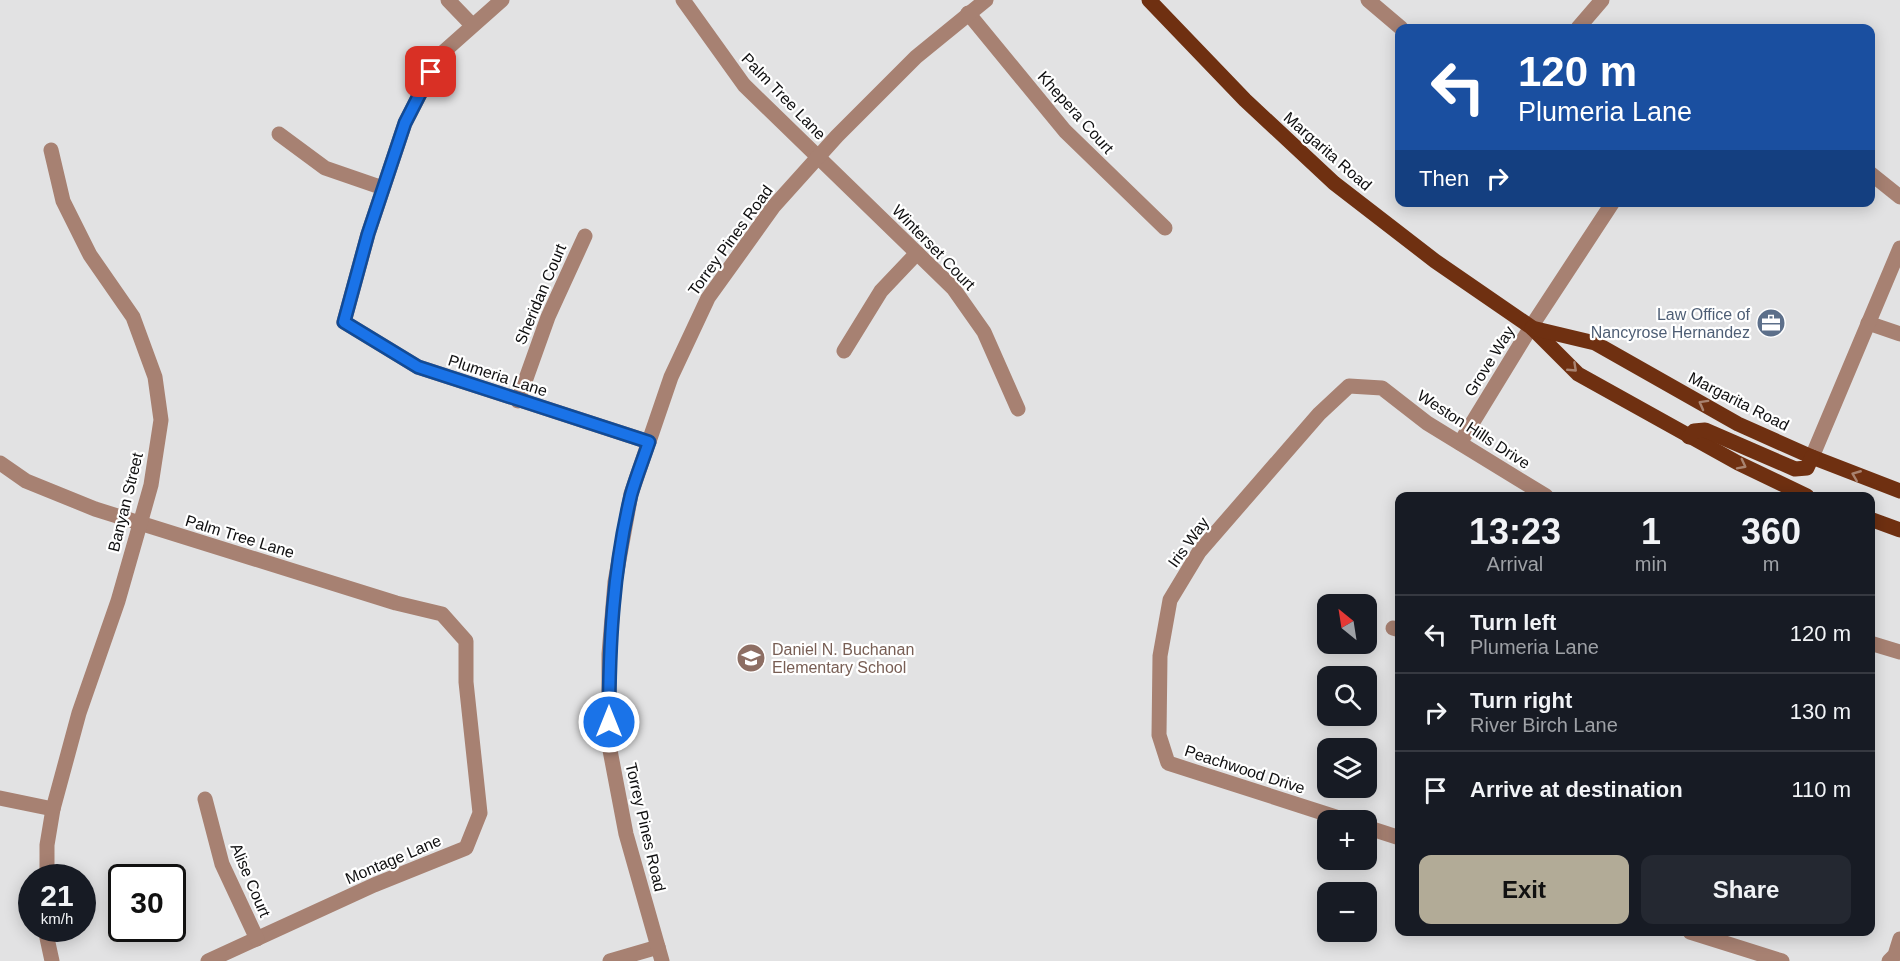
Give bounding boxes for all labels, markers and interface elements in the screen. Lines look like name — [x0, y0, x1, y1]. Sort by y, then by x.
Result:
pin — [405, 46, 456, 97]
icon: left — [1419, 48, 1497, 126]
text: 120 m — [1518, 48, 1637, 95]
street label: Palm Tree Lane — [738, 50, 829, 143]
icon: arrive — [414, 55, 447, 88]
street label: Khepera Court — [1034, 68, 1117, 157]
text: Plumeria Lane — [1518, 97, 1692, 127]
street label: Margarita Road — [1280, 109, 1375, 194]
icon: right — [1481, 162, 1514, 195]
text: Then — [1419, 166, 1469, 191]
street label: Torrey Pines Road — [685, 182, 776, 299]
street label: Winterset Court — [889, 201, 979, 294]
street label: Sheridan Court — [512, 241, 570, 347]
place label: Law Office of Nancyrose Hernandez — [1591, 306, 1751, 341]
office icon: Law Office of Nancyrose Hernandez — [1755, 307, 1787, 339]
street label: Grove Way — [1461, 323, 1518, 399]
street label: Plumeria Lane — [446, 351, 550, 400]
one-way arrow — [1565, 361, 1576, 372]
street label: Margarita Road — [1686, 369, 1792, 434]
street label: Weston Hills Drive — [1414, 387, 1533, 472]
one-way arrow — [1699, 400, 1709, 412]
street label: Banyan Street — [105, 450, 146, 553]
one-way arrow — [1735, 457, 1746, 469]
one-way arrow — [1851, 470, 1862, 482]
text: 13:23 — [1469, 511, 1561, 552]
text: 1 — [1641, 511, 1661, 552]
text: 360 — [1741, 511, 1801, 552]
street label: Palm Tree Lane — [183, 512, 296, 561]
street label: Iris Way — [1165, 514, 1212, 570]
text: Arrival — [1487, 553, 1543, 575]
text: min — [1635, 553, 1667, 575]
text: m — [1763, 553, 1779, 575]
north arrow — [1317, 594, 1377, 654]
map controls — [1317, 594, 1377, 942]
text: Turn left — [1470, 610, 1556, 635]
icon: left — [1419, 618, 1452, 651]
text: 120 m — [1790, 621, 1851, 646]
text: Plumeria Lane — [1470, 636, 1599, 658]
place label: Daniel N. Buchanan Elementary School — [772, 641, 914, 676]
school or university icon: Daniel N. Buchanan Elementary School — [735, 642, 767, 674]
button: search — [1317, 666, 1377, 726]
text: Turn right — [1470, 688, 1572, 713]
position arrow — [577, 690, 641, 754]
icon: right — [1419, 696, 1452, 729]
text: 130 m — [1790, 699, 1851, 724]
text: River Birch Lane — [1470, 714, 1618, 736]
button: layers — [1317, 738, 1377, 798]
street label: Peachwood Drive — [1183, 742, 1307, 797]
street label: Torrey Pines Road — [622, 761, 669, 893]
icon: arrive — [1419, 774, 1452, 807]
text: Arrive at destination — [1470, 777, 1683, 802]
text: 110 m — [1791, 777, 1851, 802]
button: + — [1317, 810, 1377, 870]
street label: Montage Lane — [343, 832, 444, 887]
street label: Alise Court — [227, 841, 274, 920]
button: Exit — [1419, 855, 1629, 924]
button: Share — [1641, 855, 1851, 924]
speed limit sign: 30 — [108, 864, 186, 942]
text: 21 — [40, 879, 74, 912]
button: − — [1317, 882, 1377, 942]
text: km/h — [41, 910, 73, 927]

